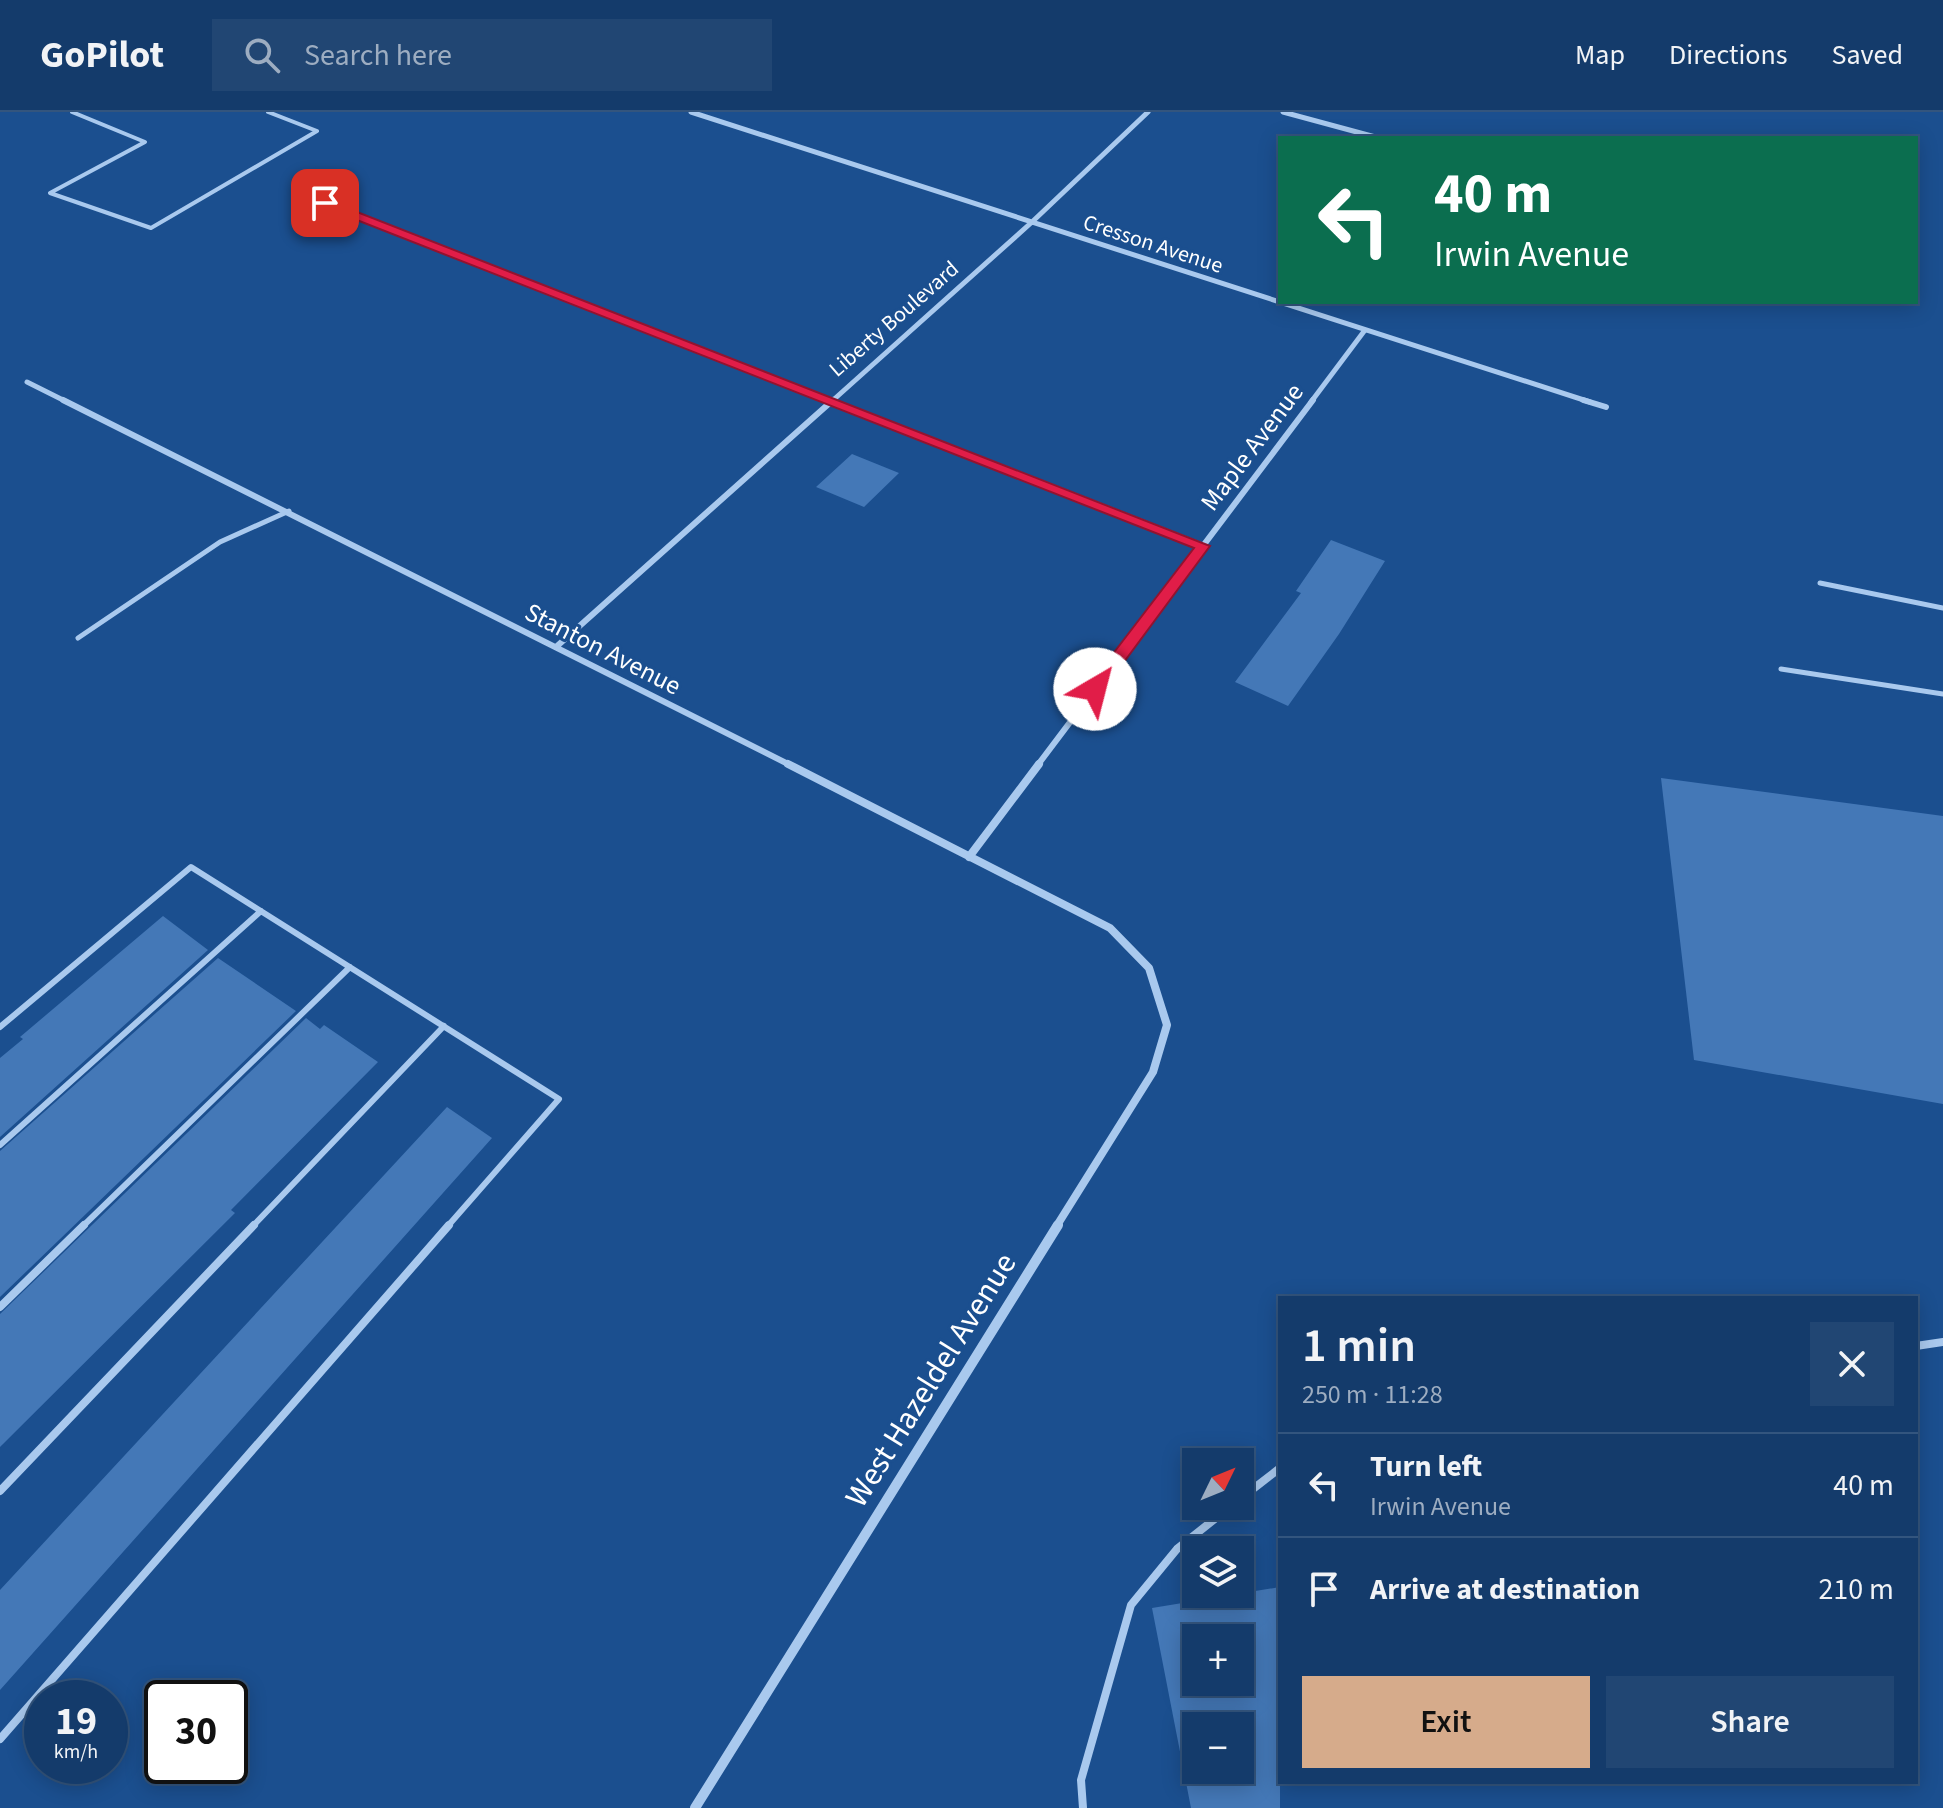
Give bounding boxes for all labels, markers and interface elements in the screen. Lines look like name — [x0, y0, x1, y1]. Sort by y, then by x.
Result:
search box — [212, 19, 772, 91]
text: GoPilot — [40, 28, 164, 82]
icon: search — [240, 33, 284, 77]
text: Search here — [304, 34, 452, 77]
text: Map — [1575, 35, 1625, 75]
text: Directions — [1669, 35, 1788, 75]
text: Saved — [1832, 35, 1903, 75]
text: 40 m — [1434, 155, 1552, 234]
icon: left — [1302, 168, 1406, 272]
pin — [291, 169, 359, 237]
icon: arrive — [303, 181, 347, 225]
street label: Cresson Avenue — [1079, 206, 1227, 282]
text: Irwin Avenue — [1434, 229, 1629, 280]
street label: Liberty Boulevard — [822, 253, 966, 385]
street label: Maple Avenue — [1192, 375, 1312, 519]
street label: Stanton Avenue — [518, 594, 688, 704]
position arrow — [1053, 647, 1137, 731]
street label: West Hazeldel Avenue — [834, 1244, 1028, 1516]
text: 1 min — [1302, 1312, 1416, 1380]
button: close — [1810, 1322, 1894, 1406]
text: 250 m · 11:28 — [1302, 1376, 1443, 1413]
text: Turn left — [1370, 1445, 1482, 1488]
north arrow — [1182, 1448, 1254, 1520]
map controls — [1182, 1448, 1254, 1784]
icon: left — [1302, 1463, 1346, 1507]
text: 40 m — [1833, 1464, 1894, 1507]
text: Irwin Avenue — [1370, 1488, 1511, 1525]
button: layers — [1182, 1536, 1254, 1608]
icon: arrive — [1302, 1567, 1346, 1611]
text: Arrive at destination — [1370, 1568, 1640, 1611]
text: 210 m — [1818, 1568, 1894, 1611]
button: + — [1182, 1624, 1254, 1696]
button: Exit — [1302, 1676, 1590, 1768]
button: Share — [1606, 1676, 1894, 1768]
speed limit sign: 30 — [144, 1680, 248, 1784]
text: 19 — [55, 1693, 97, 1750]
button: − — [1182, 1712, 1254, 1784]
text: km/h — [54, 1738, 98, 1766]

